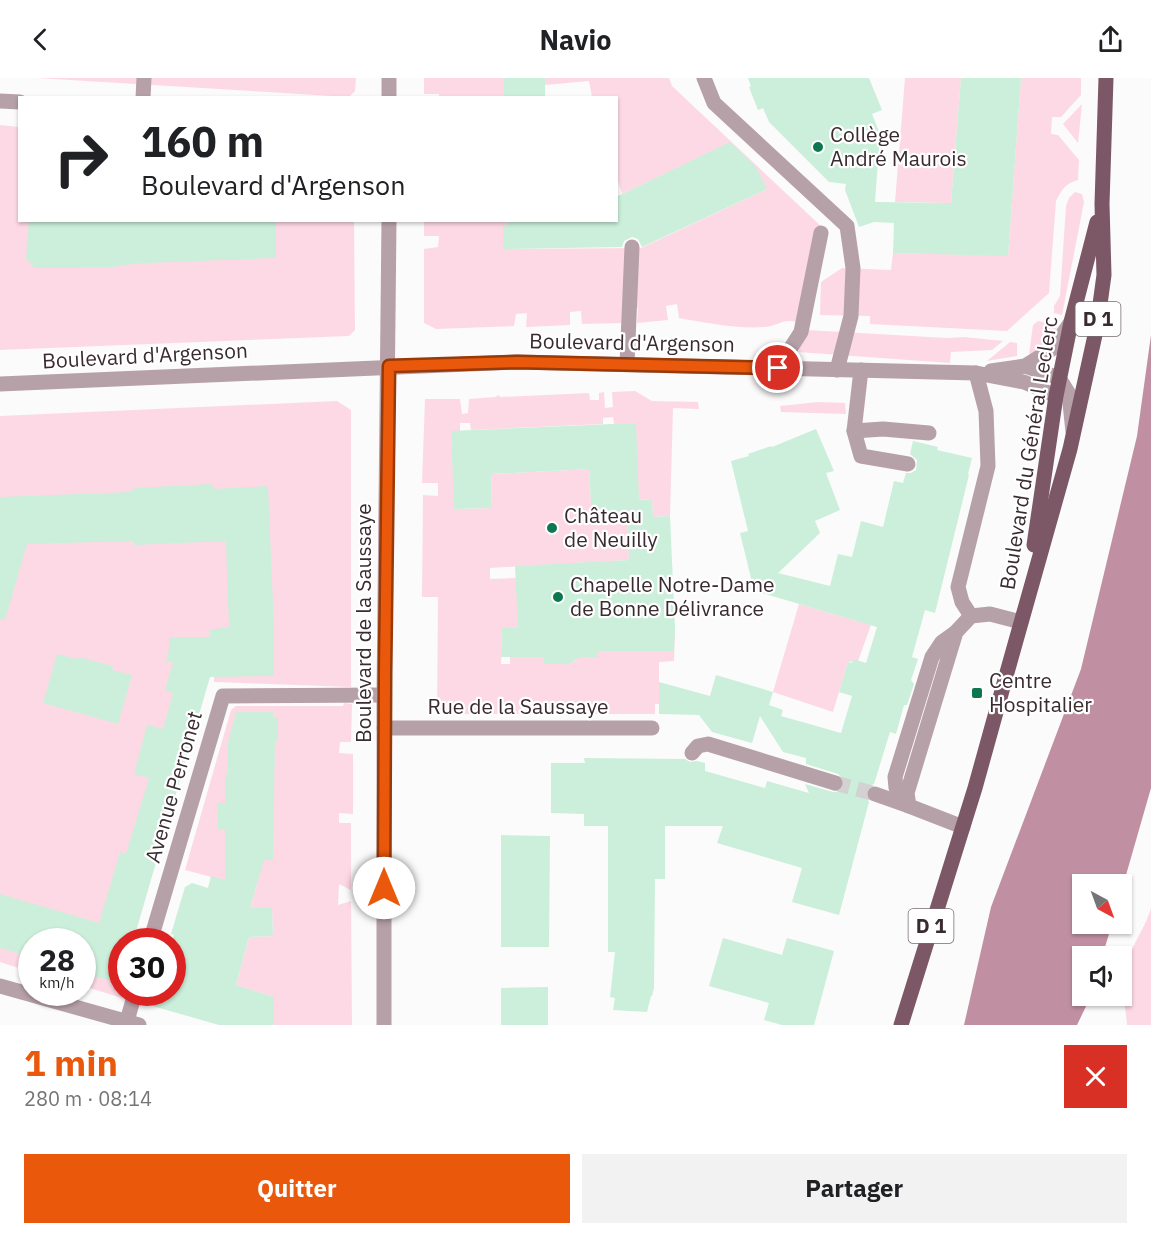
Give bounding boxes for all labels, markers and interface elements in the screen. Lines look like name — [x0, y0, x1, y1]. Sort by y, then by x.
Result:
text: Navio — [539, 22, 612, 57]
icon: back — [24, 23, 57, 56]
icon: share — [1094, 23, 1127, 56]
text: 160 m — [141, 114, 264, 169]
icon: right — [42, 120, 120, 198]
place label: Collège André Maurois — [830, 120, 967, 172]
marker: Collège André Maurois — [811, 140, 825, 154]
text: Boulevard d'Argenson — [141, 167, 406, 202]
road number: D 1 — [1076, 302, 1120, 336]
street label: Boulevard du Général Leclerc — [993, 314, 1063, 592]
street label: Boulevard d'Argenson — [529, 326, 735, 358]
street label: Boulevard d'Argenson — [41, 336, 248, 374]
pin — [752, 342, 803, 393]
icon: arrive — [761, 351, 794, 384]
place label: Château de Neuilly — [564, 501, 658, 553]
street label: Boulevard de la Saussaye — [349, 503, 377, 743]
marker: Château de Neuilly — [545, 521, 559, 535]
place label: Chapelle Notre-Dame de Bonne Délivrance — [570, 570, 775, 622]
marker: Chapelle Notre-Dame de Bonne Délivrance — [551, 590, 565, 604]
place label: Centre Hospitalier — [989, 666, 1092, 718]
marker: Centre Hospitalier — [970, 686, 984, 700]
street label: Rue de la Saussaye — [427, 692, 609, 720]
street label: Avenue Perronet — [138, 707, 208, 866]
position arrow — [352, 856, 416, 920]
north arrow — [1072, 874, 1132, 934]
map controls — [1072, 874, 1132, 1006]
road number: D 1 — [908, 909, 954, 943]
speed limit sign: 30 — [108, 928, 186, 1006]
text: 28 — [39, 940, 75, 979]
button: sound — [1072, 946, 1132, 1006]
text: km/h — [39, 973, 75, 992]
text: 1 min — [24, 1039, 118, 1086]
button: close — [1064, 1045, 1127, 1108]
text: 280 m · 08:14 — [24, 1085, 152, 1112]
button: Quitter — [24, 1154, 570, 1223]
button: Partager — [582, 1154, 1127, 1223]

